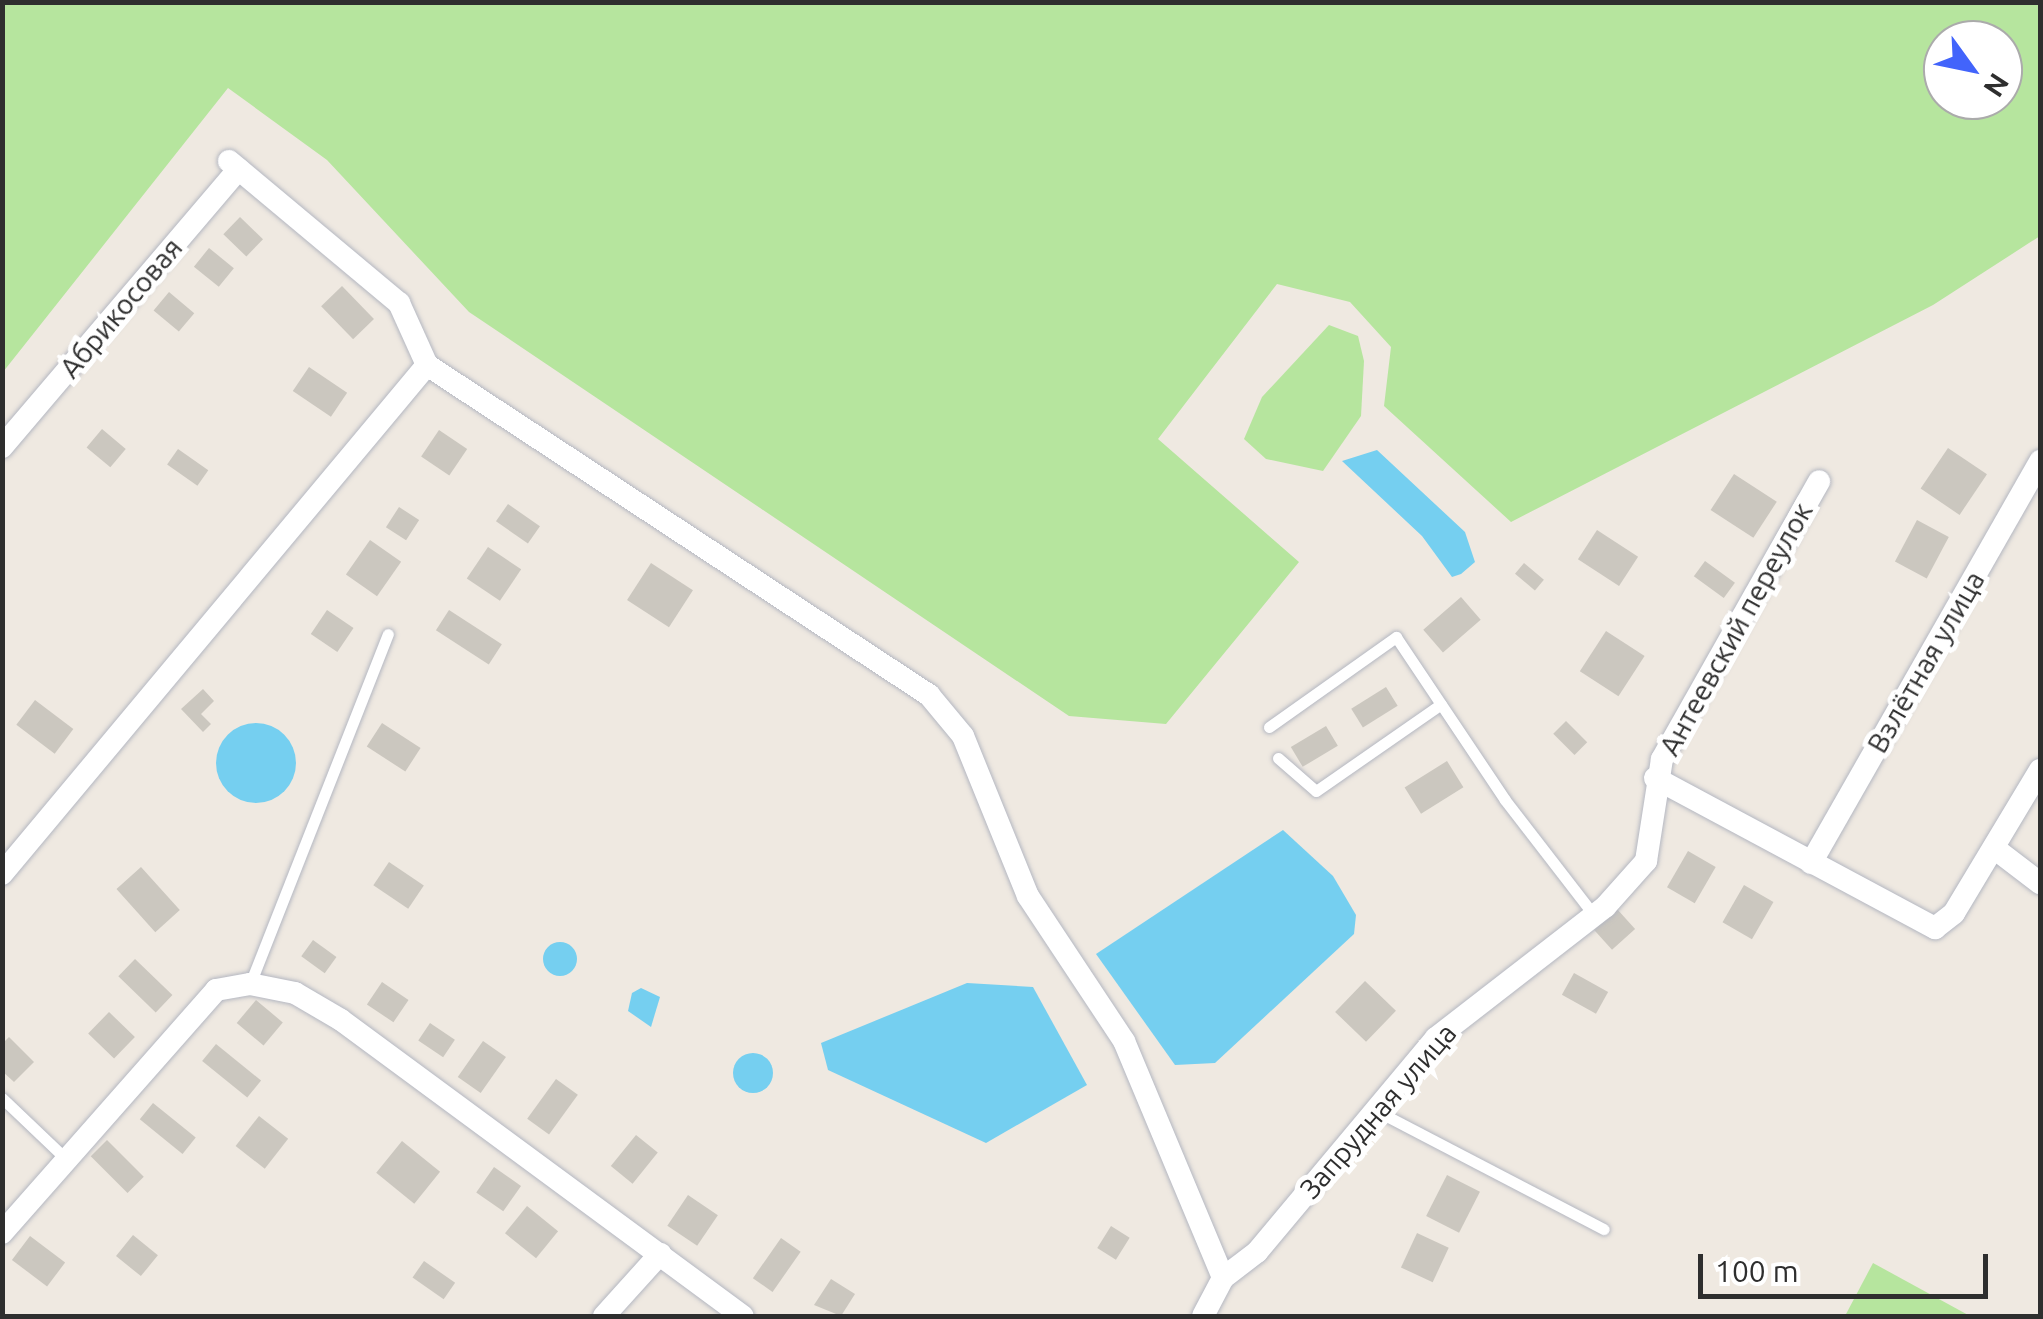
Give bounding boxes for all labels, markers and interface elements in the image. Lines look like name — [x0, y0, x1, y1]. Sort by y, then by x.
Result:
north arrow — [1923, 20, 2023, 120]
text: N — [1978, 68, 2016, 103]
street label: Абрикосовая — [53, 231, 189, 385]
street label: Антеевский переулок — [1652, 497, 1820, 761]
street label: Взлётная улица — [1860, 565, 1992, 759]
street label: Запрудная улица — [1293, 1017, 1463, 1205]
scale bar — [1703, 1234, 1993, 1296]
text: 100 m — [1715, 1254, 1799, 1288]

